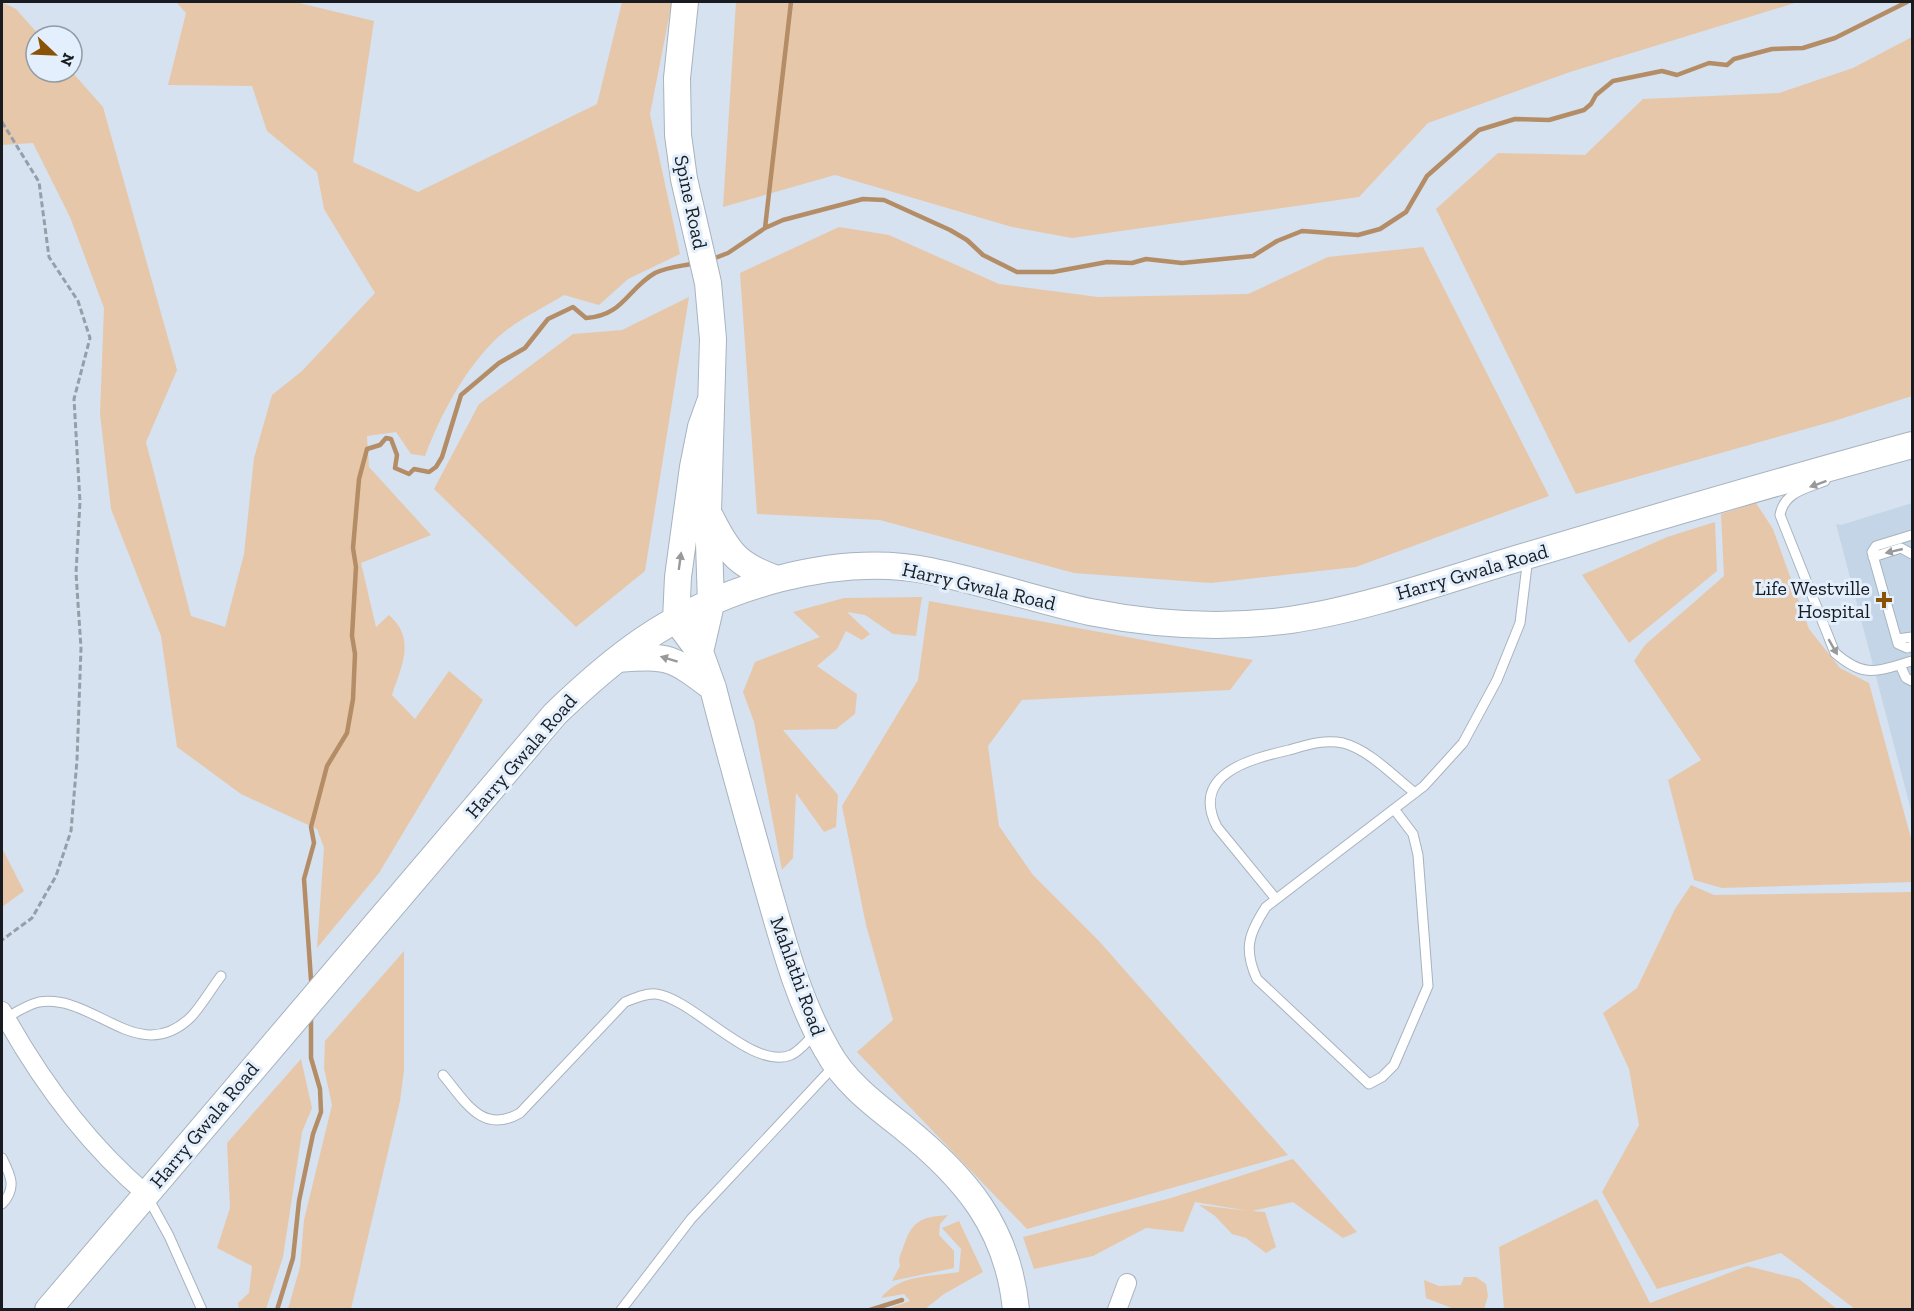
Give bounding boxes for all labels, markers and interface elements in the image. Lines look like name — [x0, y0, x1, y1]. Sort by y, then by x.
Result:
north arrow — [24, 24, 84, 84]
text: N — [56, 50, 78, 69]
street label: Spine Road — [669, 153, 713, 251]
one-way arrow — [1809, 480, 1827, 490]
street label: Harry Gwala Road — [1393, 539, 1551, 605]
one-way arrow — [1884, 547, 1903, 556]
one-way arrow — [675, 552, 685, 571]
street label: Harry Gwala Road — [900, 557, 1058, 615]
place label: Life Westville Hospital — [1755, 576, 1870, 623]
marker: Life Westville Hospital — [1875, 591, 1893, 609]
one-way arrow — [1828, 638, 1838, 655]
one-way arrow — [660, 654, 678, 663]
street label: Harry Gwala Road — [460, 689, 582, 823]
street label: Mahlathi Road — [765, 913, 831, 1039]
street label: Harry Gwala Road — [144, 1057, 264, 1193]

